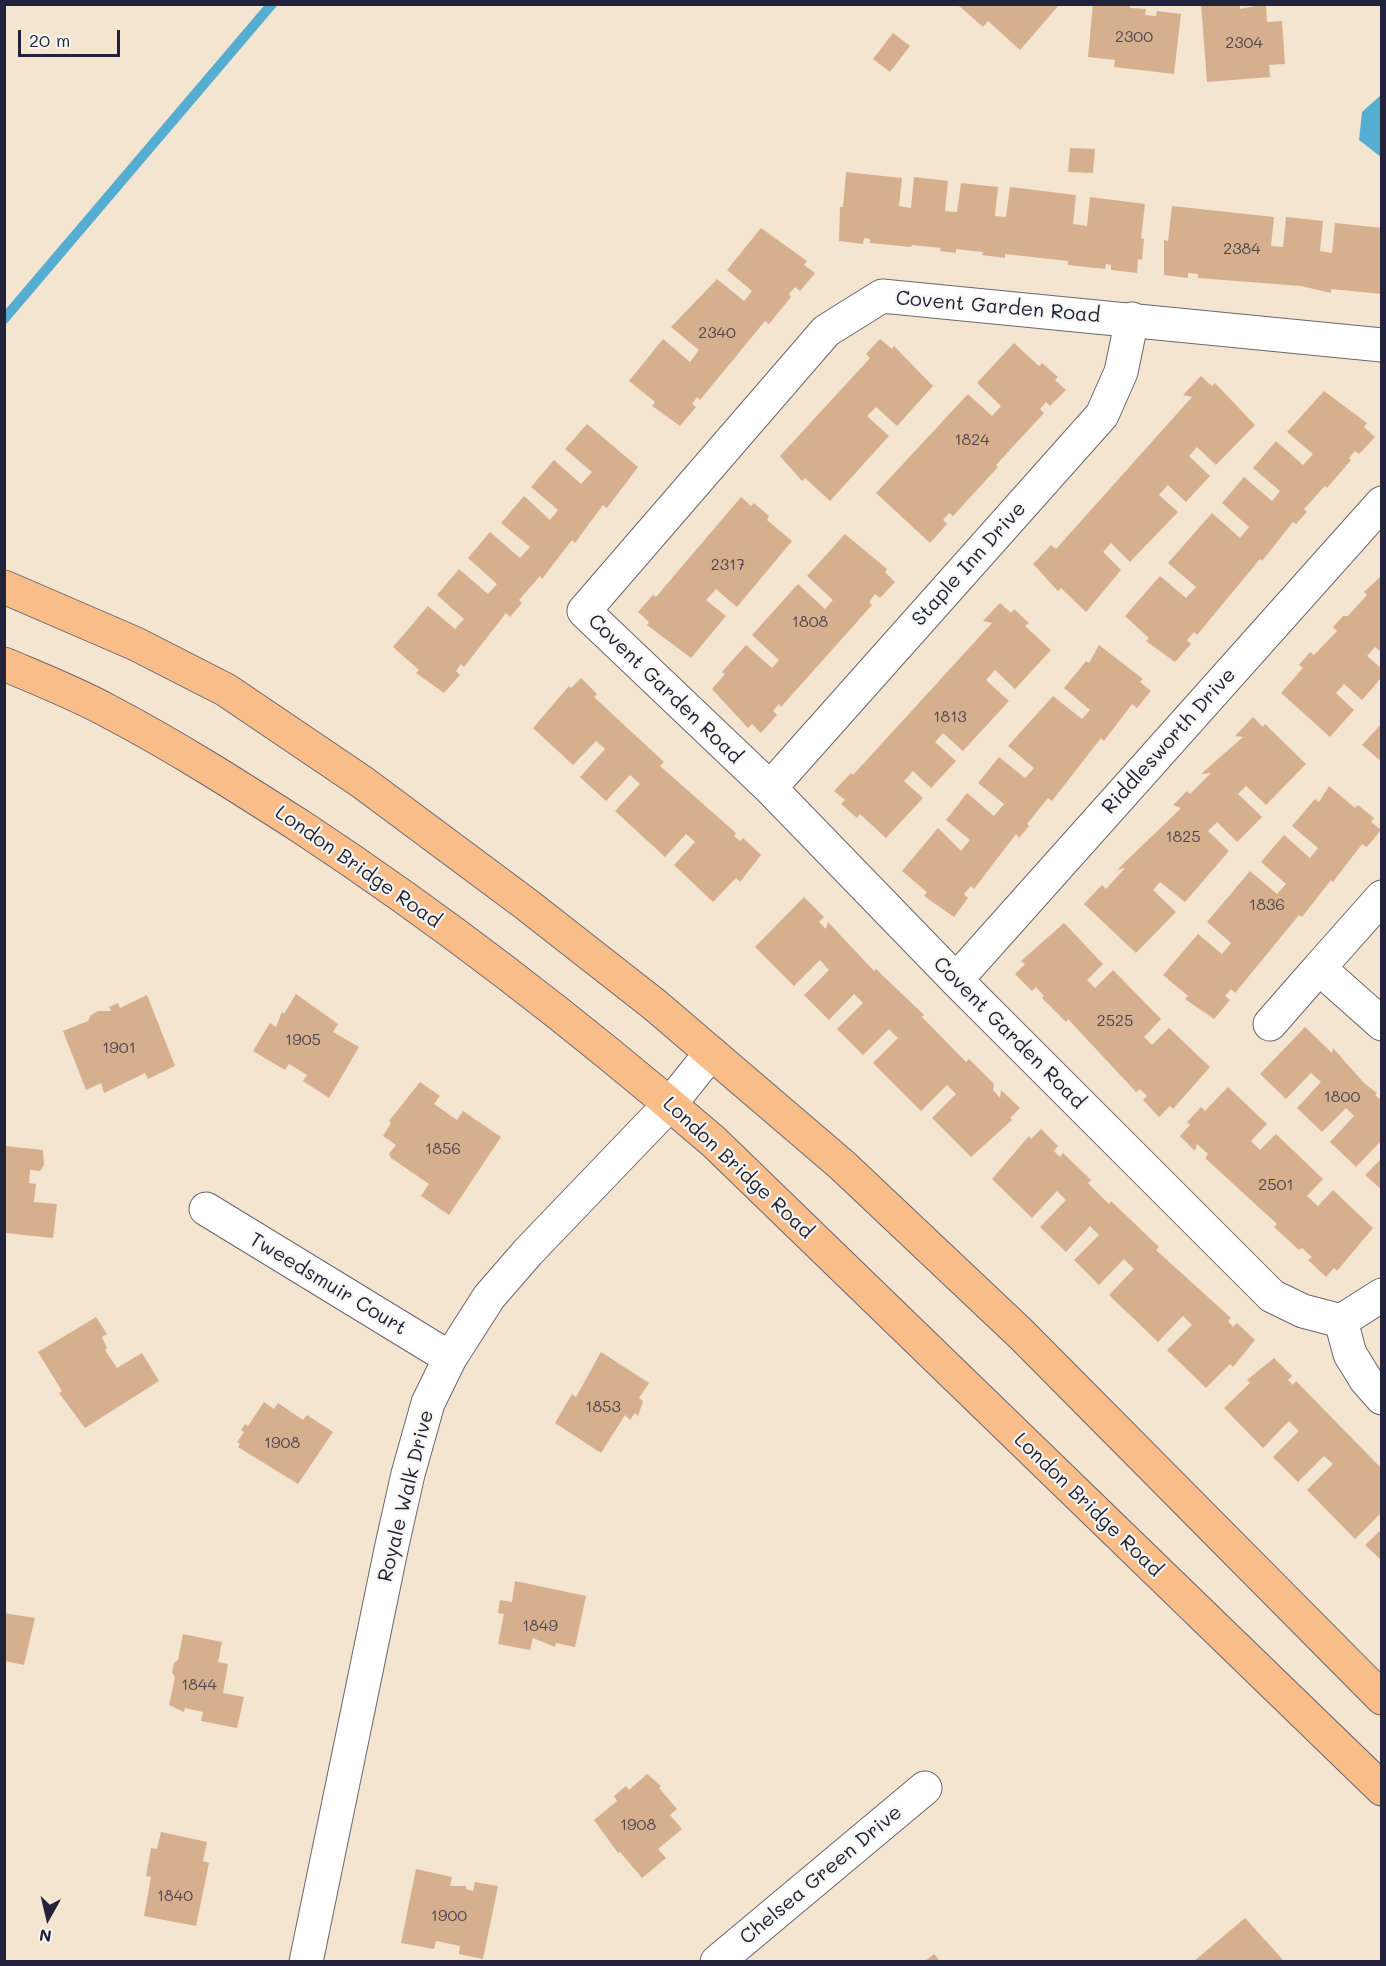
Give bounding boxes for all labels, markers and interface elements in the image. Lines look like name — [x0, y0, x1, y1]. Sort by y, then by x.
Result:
scale bar — [21, 18, 123, 56]
house number: 2300 — [1115, 27, 1153, 47]
text: 20 m — [29, 28, 70, 52]
house number: 2304 — [1225, 33, 1263, 53]
house number: 2384 — [1223, 239, 1261, 259]
street label: Covent Garden Road — [895, 286, 1101, 328]
house number: 2340 — [698, 323, 736, 343]
house number: 1824 — [954, 430, 990, 450]
street label: Staple Inn Drive — [907, 497, 1031, 631]
house number: 2317 — [711, 555, 745, 575]
street label: Covent Garden Road — [583, 609, 747, 769]
house number: 1808 — [792, 612, 828, 632]
street label: Riddlesworth Drive — [1097, 663, 1241, 819]
house number: 1813 — [933, 707, 967, 727]
street label: London Bridge Road — [270, 801, 446, 933]
house number: 1825 — [1165, 827, 1201, 847]
house number: 1836 — [1249, 895, 1285, 915]
street label: Covent Garden Road — [928, 952, 1090, 1114]
house number: 2525 — [1097, 1011, 1133, 1031]
house number: 1905 — [285, 1030, 321, 1050]
house number: 1901 — [102, 1038, 136, 1058]
house number: 1800 — [1324, 1087, 1360, 1107]
street label: London Bridge Road — [658, 1092, 818, 1244]
house number: 1856 — [425, 1139, 461, 1159]
house number: 2501 — [1258, 1175, 1294, 1195]
street label: Tweedsmuir Court — [245, 1228, 411, 1340]
house number: 1853 — [585, 1397, 621, 1417]
street label: Royale Walk Drive — [373, 1408, 439, 1584]
street label: London Bridge Road — [1009, 1428, 1167, 1582]
house number: 1908 — [264, 1433, 300, 1453]
house number: 1849 — [522, 1616, 558, 1636]
house number: 1844 — [181, 1675, 217, 1695]
street label: Chelsea Green Drive — [735, 1800, 907, 1950]
house number: 1908 — [620, 1815, 656, 1835]
house number: 1840 — [157, 1886, 193, 1906]
north arrow — [18, 1888, 78, 1948]
house number: 1900 — [431, 1906, 467, 1926]
text: N — [38, 1925, 53, 1948]

